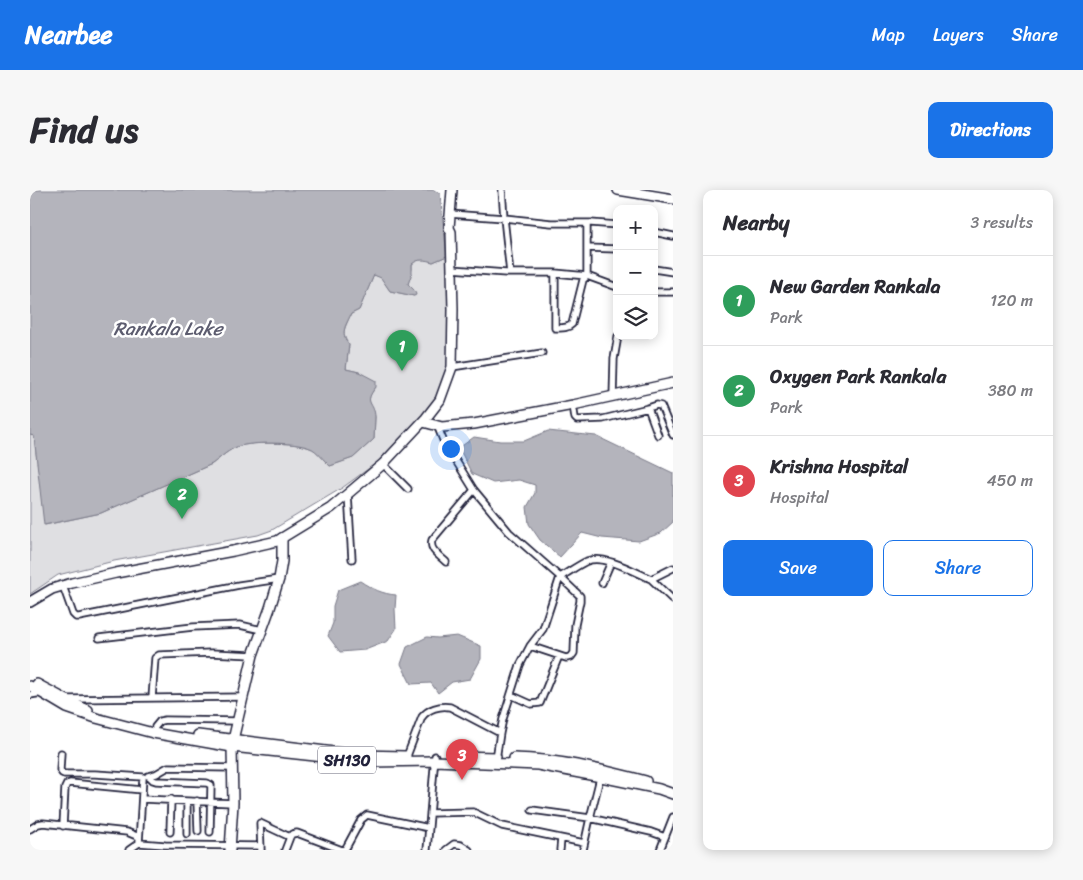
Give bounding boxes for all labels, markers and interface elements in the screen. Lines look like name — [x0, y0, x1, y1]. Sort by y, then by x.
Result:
text: Nearbee — [25, 14, 113, 56]
text: Map — [872, 19, 905, 51]
text: Layers — [933, 19, 984, 51]
text: Share — [1012, 19, 1058, 51]
text: Find us — [30, 99, 138, 161]
button: Directions — [928, 102, 1053, 158]
text: Nearby — [723, 204, 789, 242]
map controls — [613, 205, 658, 340]
button: + — [613, 205, 658, 250]
text: 3 results — [970, 208, 1033, 237]
button: − — [613, 250, 658, 295]
text: New Garden Rankala — [770, 270, 940, 303]
text: 1 — [736, 286, 742, 315]
text: 120 m — [990, 286, 1033, 315]
button: layers — [613, 295, 658, 340]
text: Park — [770, 303, 803, 332]
water label: Rankala Lake — [113, 312, 225, 345]
pin: 1 — [386, 330, 418, 371]
text: Oxygen Park Rankala — [770, 360, 946, 393]
text: 2 — [734, 376, 744, 405]
text: 380 m — [988, 376, 1033, 405]
text: Park — [770, 393, 803, 422]
your location — [438, 436, 464, 462]
text: Krishna Hospital — [770, 450, 908, 483]
text: 3 — [735, 466, 743, 495]
text: 450 m — [987, 466, 1033, 495]
pin: 2 — [166, 478, 198, 519]
text: Hospital — [770, 483, 829, 512]
button: Save — [723, 540, 873, 596]
button: Share — [883, 540, 1033, 596]
pin: 3 — [446, 739, 478, 780]
road number: SH130 — [318, 746, 376, 774]

